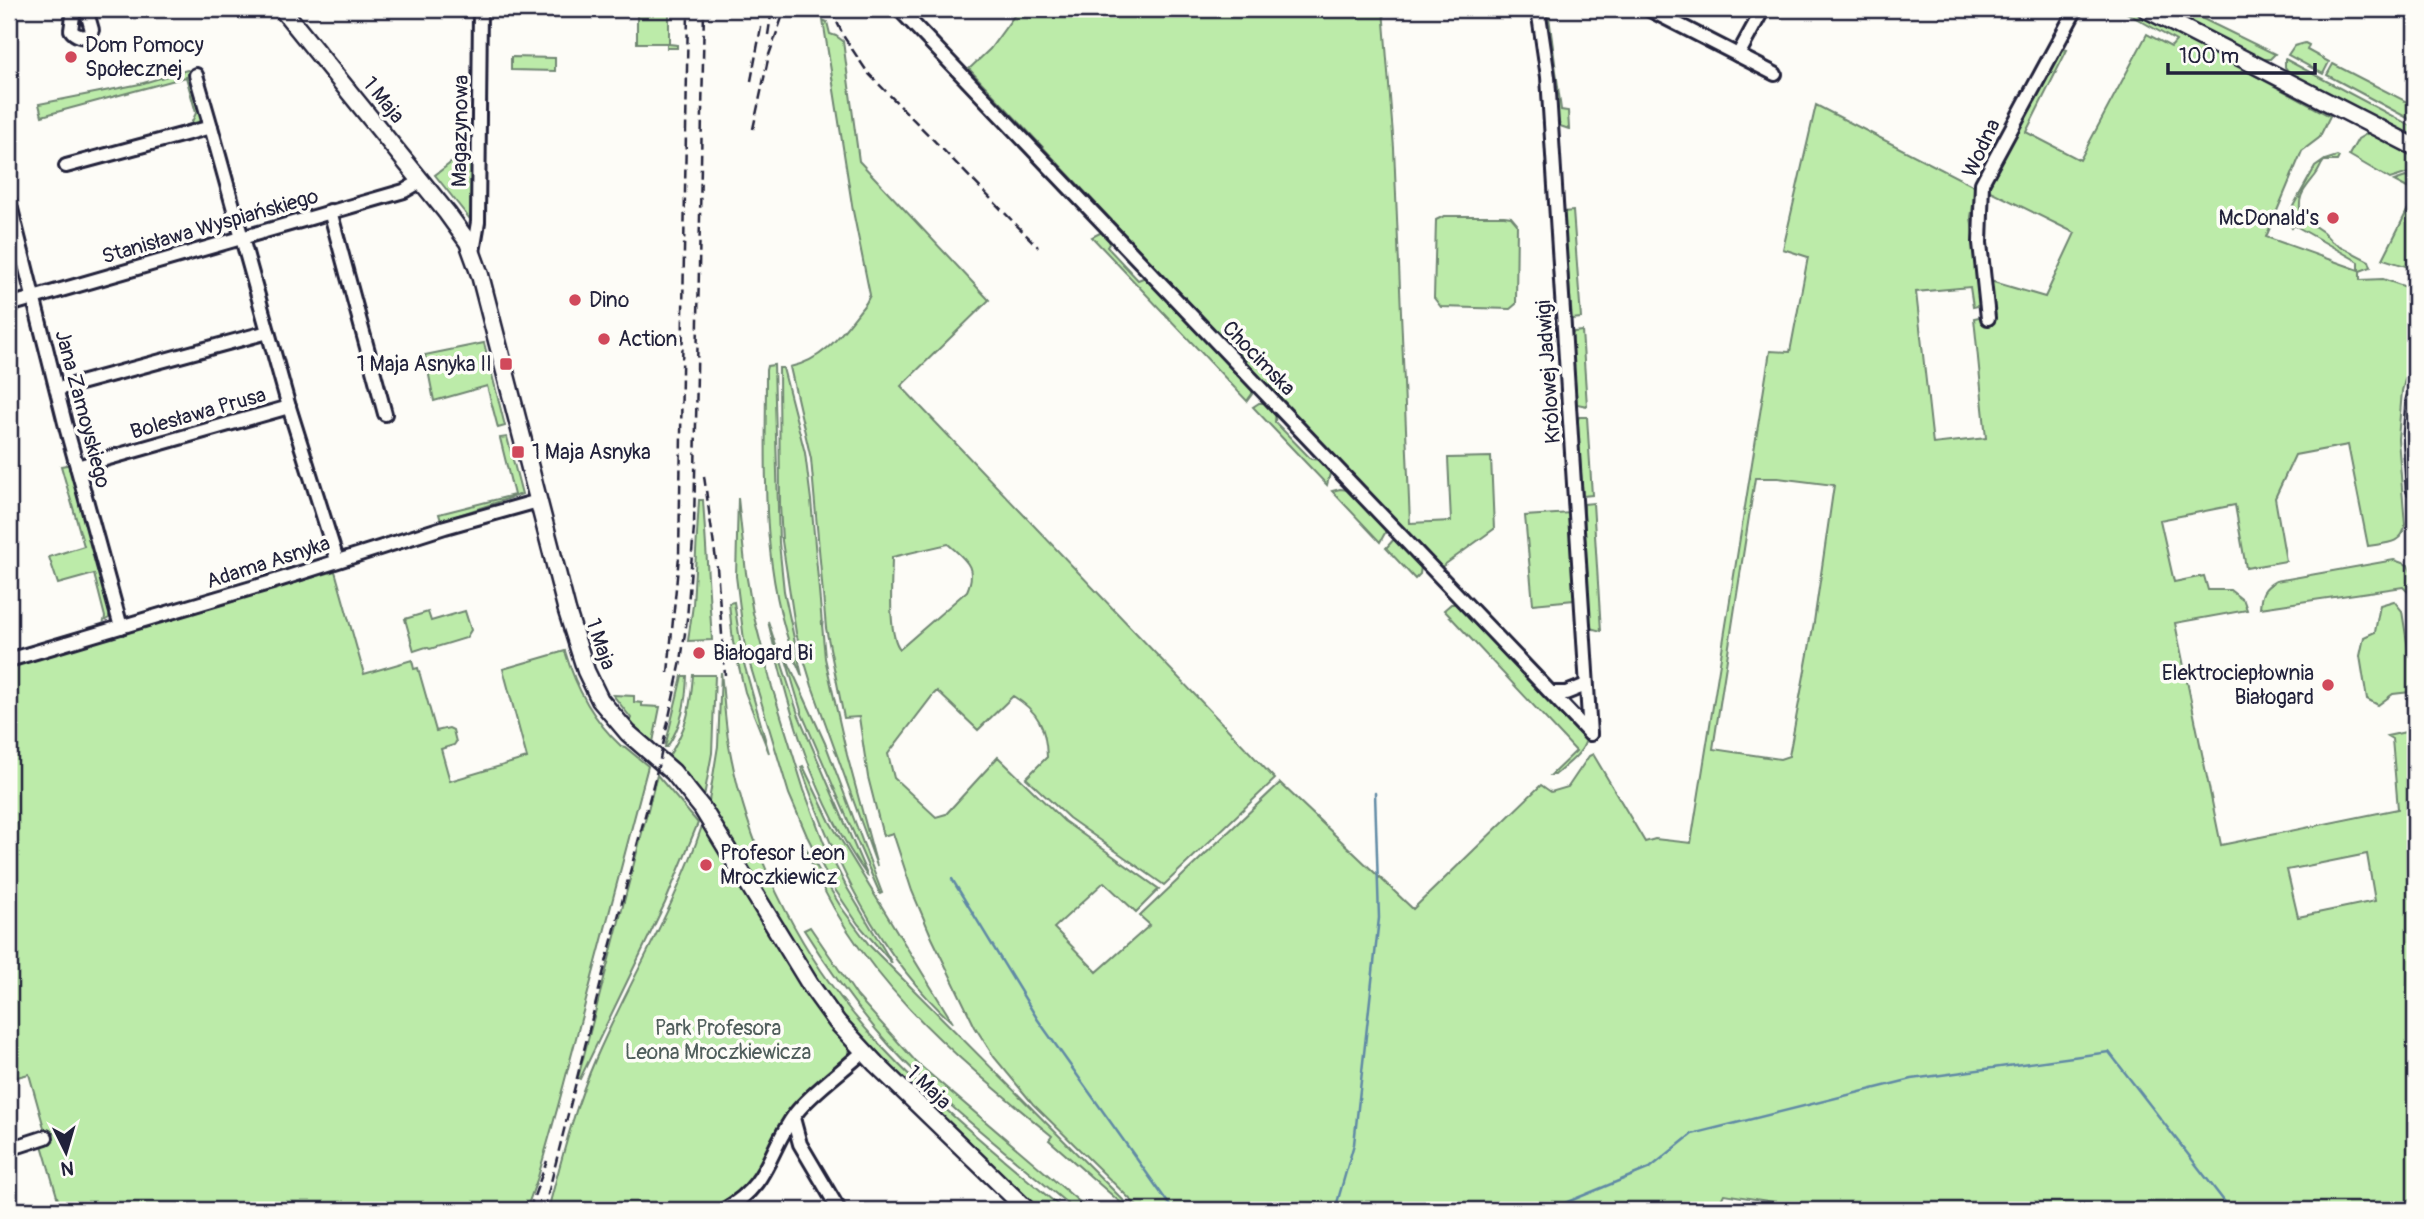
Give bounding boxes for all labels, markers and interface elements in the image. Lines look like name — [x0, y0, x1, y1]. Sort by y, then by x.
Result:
place label: Dom Pomocy Społecznej — [85, 32, 204, 83]
scale bar — [2168, 32, 2316, 76]
text: 100 m — [2179, 43, 2239, 70]
marker: Dom Pomocy Społecznej — [63, 49, 79, 65]
street label: 1 Maja — [357, 72, 411, 129]
street label: Magazynowa — [446, 75, 475, 187]
street label: Wodna — [1956, 115, 2007, 182]
street label: Stanisława Wyspiańskiego — [99, 183, 322, 270]
place label: McDonald's — [2218, 205, 2320, 232]
marker: McDonald's — [2325, 210, 2341, 226]
place label: Dino — [589, 287, 629, 314]
marker: Dino — [567, 292, 583, 308]
street label: Królowej Jadwigi — [1530, 299, 1567, 445]
street label: Chocimska — [1216, 315, 1301, 402]
place label: Action — [618, 326, 677, 353]
street label: Jana Zamoyskiego — [48, 327, 117, 491]
marker: Action — [596, 331, 612, 347]
place label: 1 Maja Asnyka II — [357, 351, 492, 378]
marker: 1 Maja Asnyka II — [498, 356, 514, 372]
street label: Bolesława Prusa — [127, 381, 269, 446]
place label: 1 Maja Asnyka — [532, 439, 651, 466]
marker: 1 Maja Asnyka — [510, 444, 526, 460]
street label: Adama Asnyka — [203, 530, 333, 595]
street label: 1 Maja — [579, 615, 622, 673]
place label: Białogard Bi — [713, 640, 813, 667]
marker: Białogard Bi — [691, 645, 707, 661]
place label: Elektrociepłownia Białogard — [2162, 660, 2314, 711]
marker: Elektrociepłownia Białogard — [2320, 677, 2336, 693]
place label: Profesor Leon Mroczkiewicz — [720, 840, 845, 891]
marker: Profesor Leon Mroczkiewicz — [698, 857, 714, 873]
park label: Park Profesora Leona Mroczkiewicza — [625, 1015, 811, 1066]
street label: 1 Maja — [900, 1060, 957, 1115]
north arrow — [32, 1118, 102, 1188]
text: N — [60, 1155, 75, 1180]

